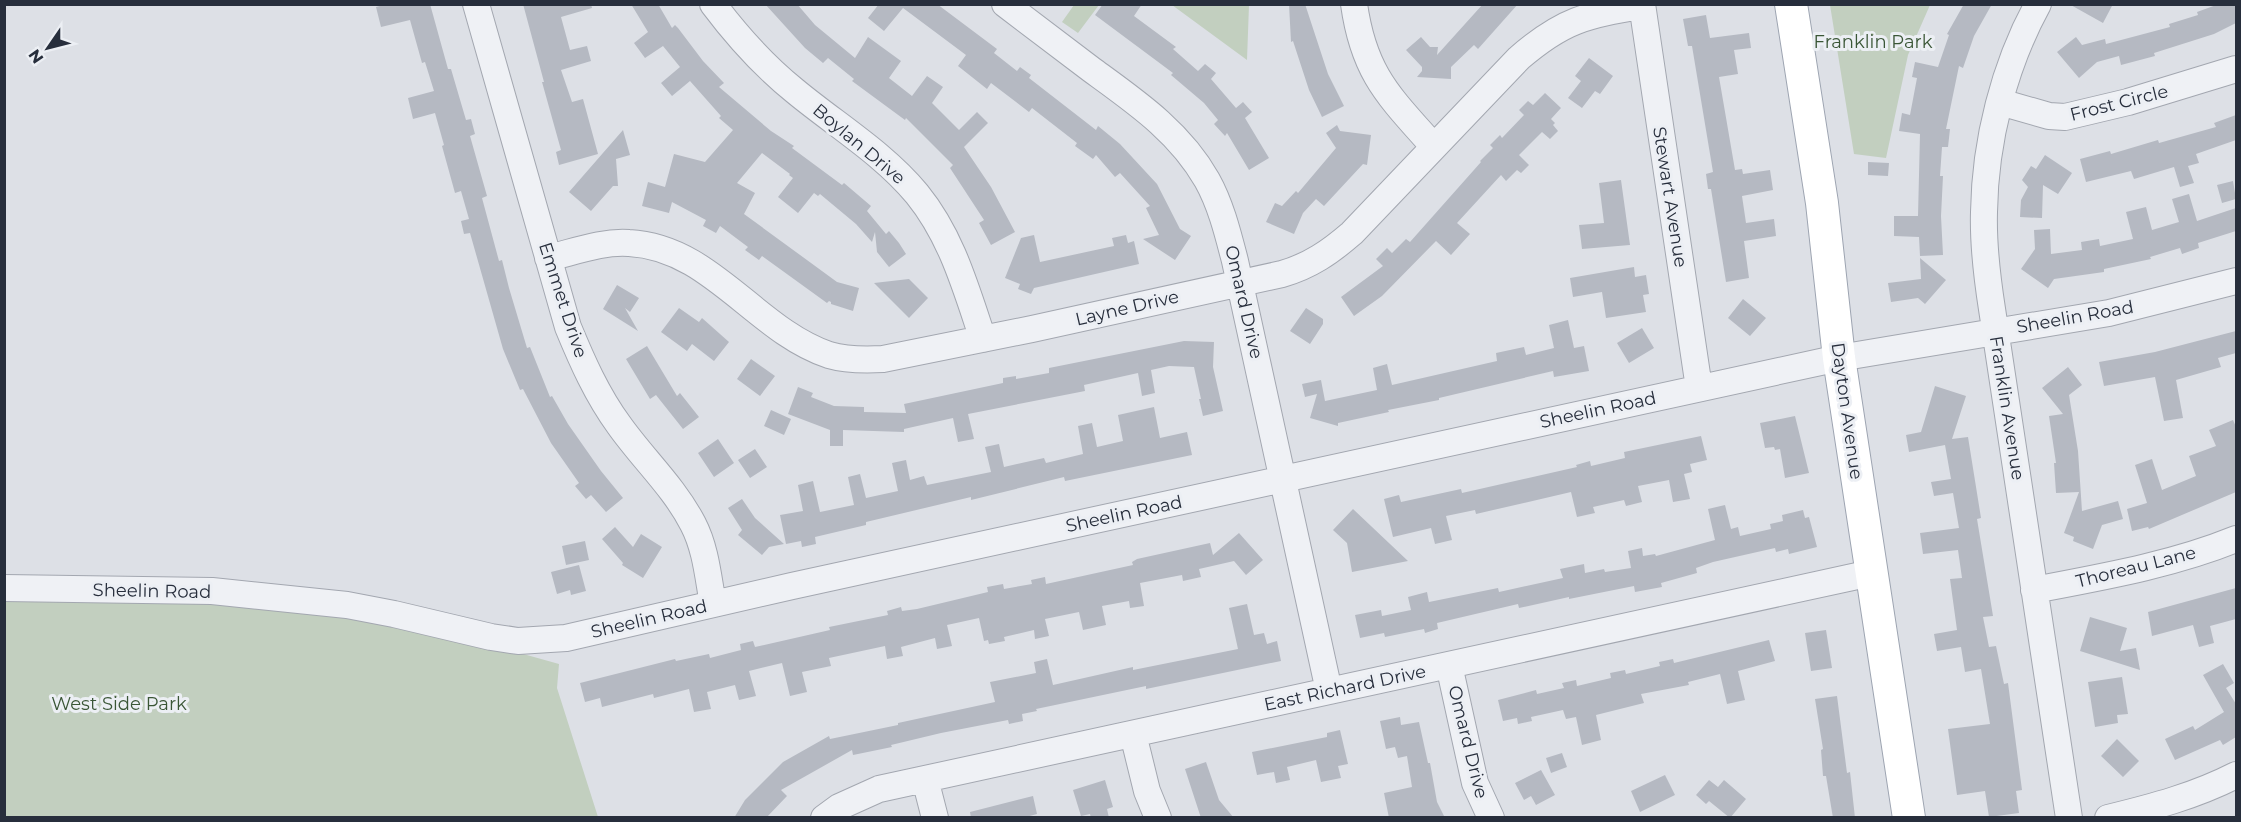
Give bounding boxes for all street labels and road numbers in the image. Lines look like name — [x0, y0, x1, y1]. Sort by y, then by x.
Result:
street label: Frost Circle — [2068, 80, 2171, 126]
street label: Boylan Drive — [808, 99, 910, 189]
street label: Stewart Avenue — [1648, 125, 1692, 269]
street label: Emmet Drive — [534, 239, 592, 361]
street label: Omard Drive — [1220, 243, 1268, 361]
street label: Layne Drive — [1073, 285, 1181, 331]
street label: Sheelin Road — [2015, 296, 2135, 338]
street label: Franklin Avenue — [1985, 334, 2029, 482]
street label: Dayton Avenue — [1826, 341, 1868, 481]
street label: Sheelin Road — [1538, 387, 1658, 433]
street label: Sheelin Road — [1064, 491, 1184, 537]
street label: Thoreau Lane — [2074, 541, 2198, 593]
street label: Sheelin Road — [93, 579, 211, 603]
street label: Sheelin Road — [589, 595, 709, 643]
street label: East Richard Drive — [1262, 660, 1428, 716]
street label: Omard Drive — [1443, 683, 1493, 801]

